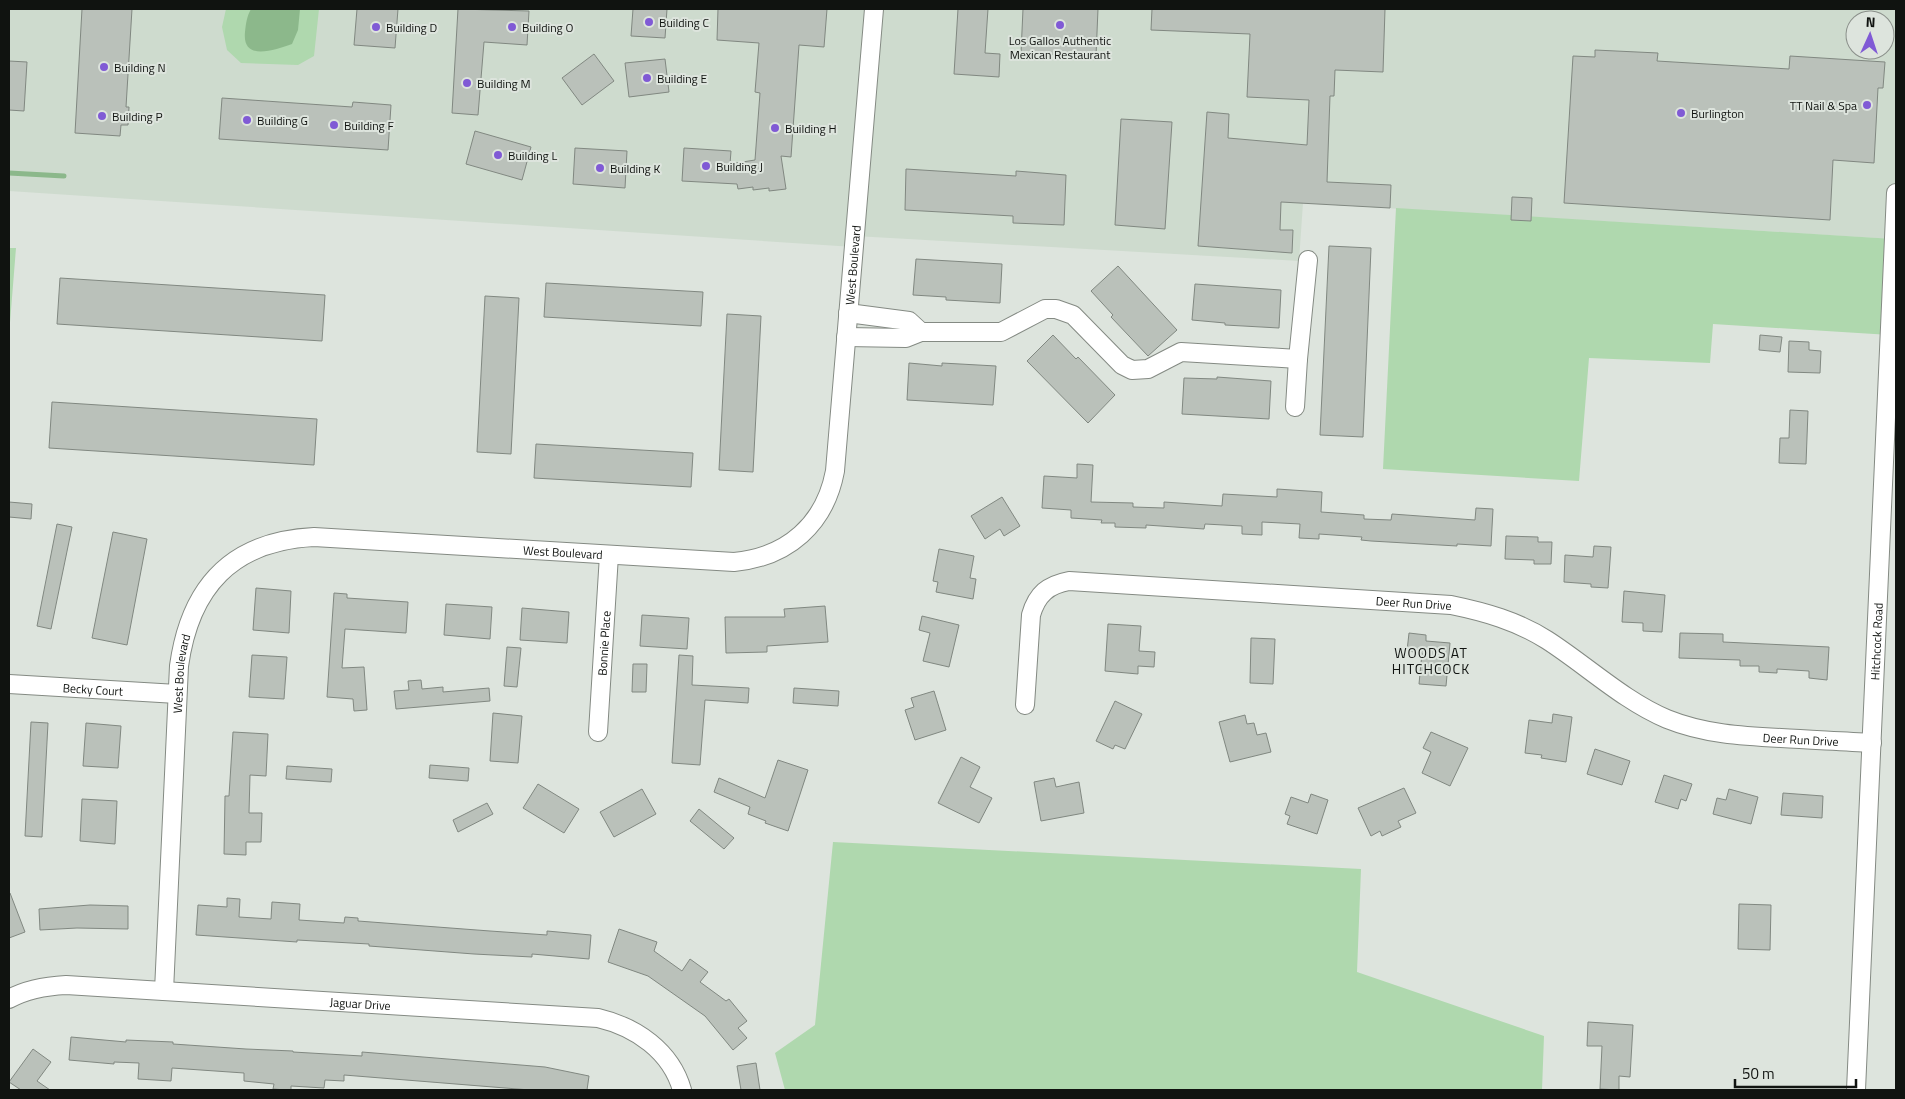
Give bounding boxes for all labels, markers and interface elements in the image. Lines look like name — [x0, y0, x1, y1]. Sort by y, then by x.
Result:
north arrow — [1845, 10, 1895, 60]
text: N — [1865, 11, 1876, 32]
place label: Building C — [659, 13, 709, 32]
marker: Building C — [643, 16, 655, 28]
place label: Building D — [386, 18, 437, 37]
place label: Building O — [522, 18, 573, 37]
marker: Los Gallos Authentic Mexican Restaurant — [1054, 19, 1066, 31]
marker: Building D — [370, 21, 382, 33]
marker: Building O — [506, 21, 518, 33]
place label: Los Gallos Authentic Mexican Restaurant — [1009, 31, 1111, 64]
place label: Building N — [114, 58, 166, 77]
marker: Building N — [98, 61, 110, 73]
place label: Building E — [657, 69, 707, 88]
marker: Building E — [641, 72, 653, 84]
place label: Building M — [477, 74, 530, 93]
marker: Building M — [461, 77, 473, 89]
place label: TT Nail & Spa — [1790, 96, 1857, 115]
marker: TT Nail & Spa — [1861, 99, 1873, 111]
place label: Burlington — [1691, 104, 1744, 123]
place label: Building P — [112, 107, 163, 126]
marker: Burlington — [1675, 107, 1687, 119]
marker: Building P — [96, 110, 108, 122]
place label: Building G — [257, 111, 308, 130]
marker: Building G — [241, 114, 253, 126]
place label: Building F — [344, 116, 394, 135]
marker: Building F — [328, 119, 340, 131]
place label: Building H — [785, 119, 837, 138]
marker: Building H — [769, 122, 781, 134]
place label: Building L — [508, 146, 557, 165]
marker: Building L — [492, 149, 504, 161]
place label: Building J — [716, 157, 763, 176]
place label: Building K — [610, 159, 660, 178]
marker: Building J — [700, 160, 712, 172]
marker: Building K — [594, 162, 606, 174]
street label: West Boulevard — [840, 224, 865, 306]
street label: West Boulevard — [522, 540, 603, 564]
street label: Deer Run Drive — [1375, 591, 1452, 615]
street label: Hitchcock Road — [1865, 602, 1887, 681]
street label: Bonnie Place — [592, 610, 615, 676]
street label: West Boulevard — [167, 632, 195, 714]
district label: WOODS AT HITCHCOCK — [1392, 642, 1470, 679]
street label: Becky Court — [62, 678, 124, 700]
street label: Deer Run Drive — [1762, 728, 1839, 751]
street label: Jaguar Drive — [329, 992, 391, 1015]
scale bar — [1735, 1056, 1856, 1088]
text: 50 m — [1742, 1062, 1775, 1085]

